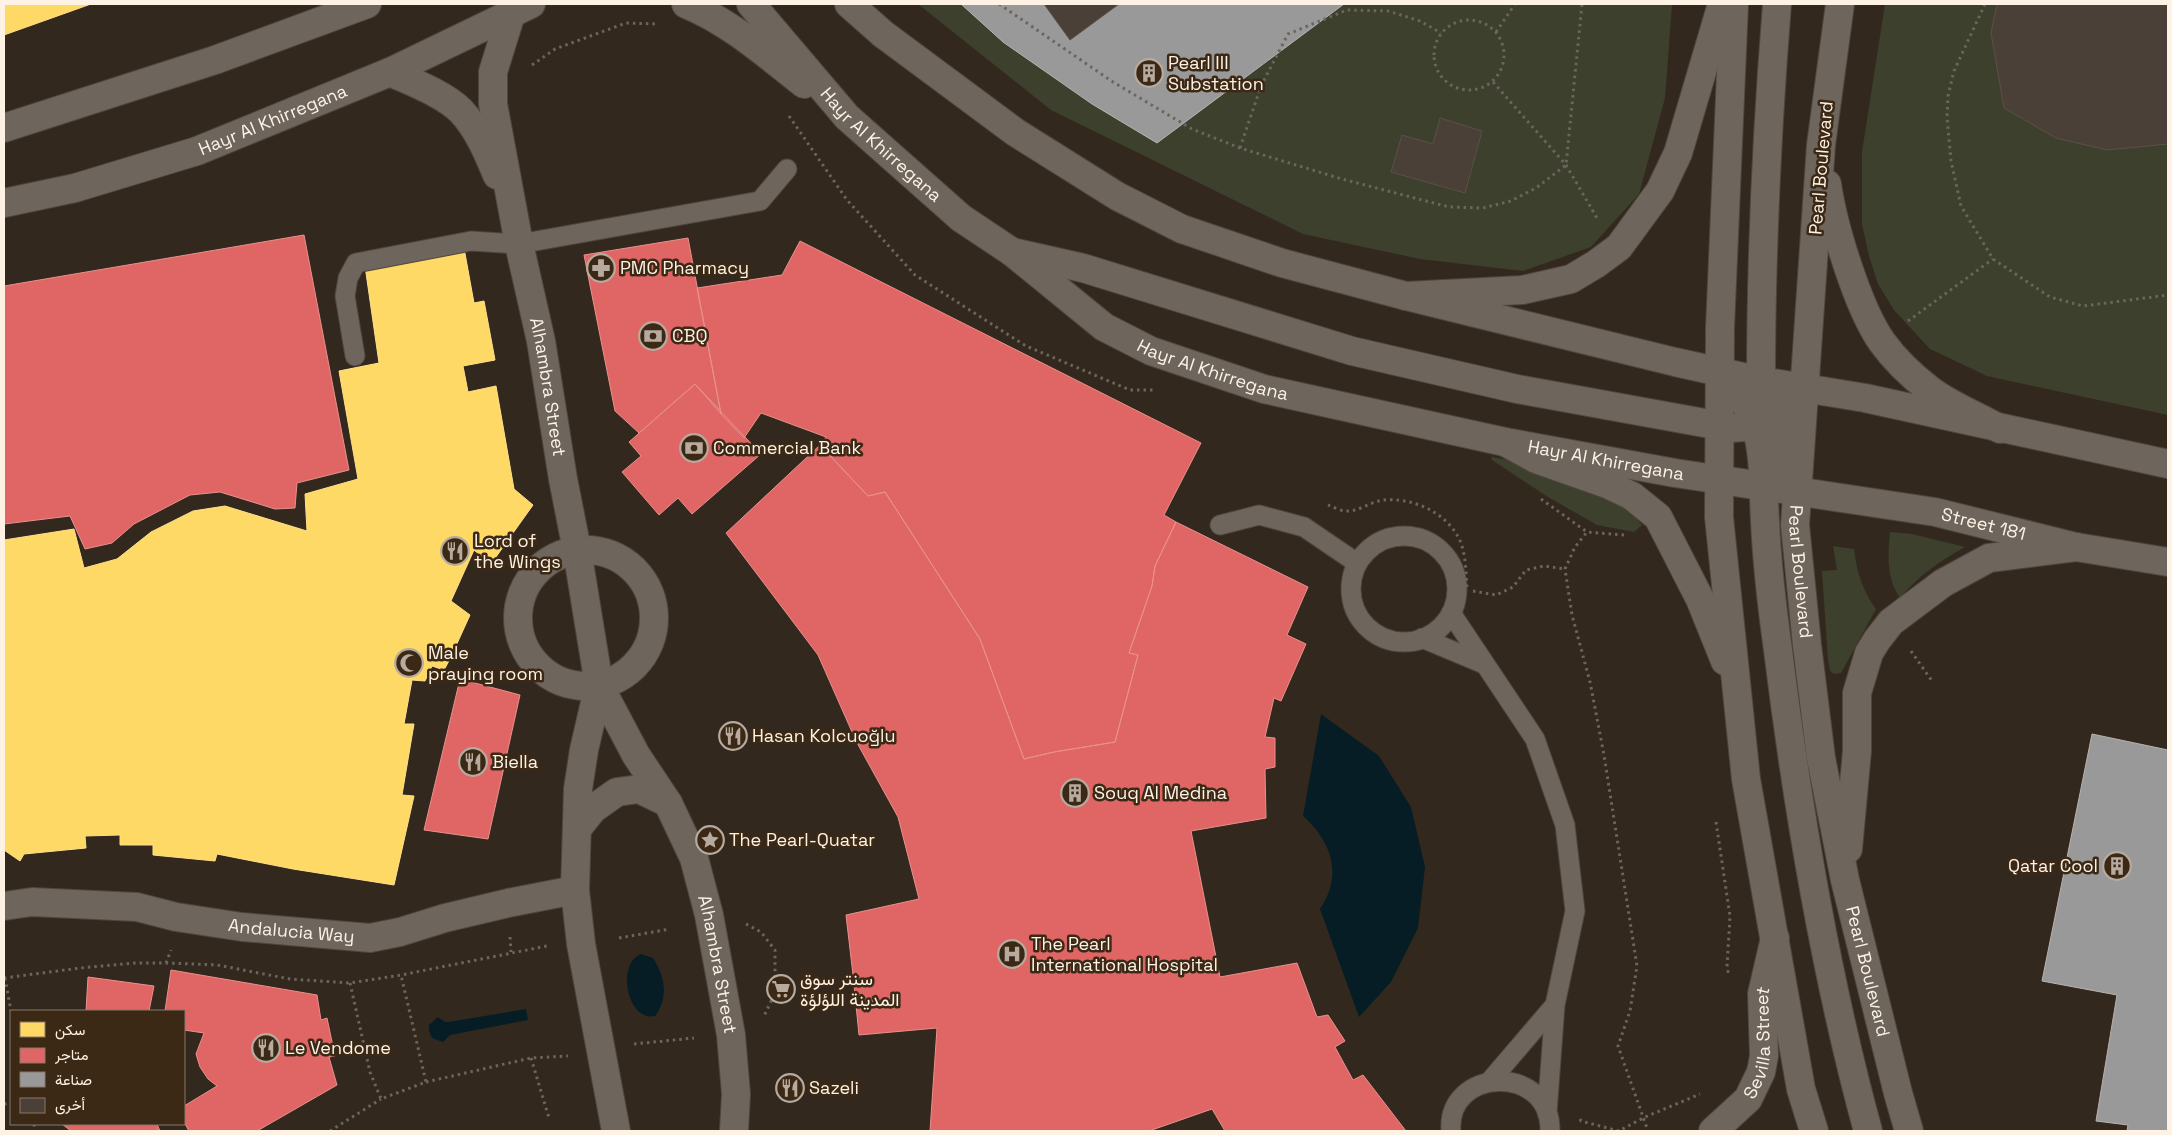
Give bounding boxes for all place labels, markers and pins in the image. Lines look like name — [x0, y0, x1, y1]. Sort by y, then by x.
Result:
place label: Pearl III Substation — [1168, 51, 1264, 95]
building icon: Pearl III Substation — [1134, 58, 1164, 88]
pharmacy icon: PMC Pharmacy — [586, 253, 616, 283]
place label: PMC Pharmacy — [620, 256, 749, 279]
bank icon: CBQ — [638, 321, 668, 351]
place label: CBQ — [672, 324, 708, 347]
bank icon: Commercial Bank — [679, 433, 709, 463]
place label: Commercial Bank — [713, 436, 862, 459]
place label: Lord of the Wings — [474, 529, 561, 573]
restaurant icon: Lord of the Wings — [440, 536, 470, 566]
place label: Male praying room — [428, 641, 543, 685]
mosque icon: Male praying room — [394, 648, 424, 678]
restaurant icon: Hasan Kolcuoğlu — [718, 721, 748, 751]
place label: Hasan Kolcuoğlu — [752, 724, 896, 747]
restaurant icon: Biella — [458, 747, 488, 777]
place label: Biella — [492, 750, 538, 773]
building icon: Souq Al Medina — [1060, 778, 1090, 808]
place label: Souq Al Medina — [1094, 781, 1227, 804]
place icon: The Pearl-Quatar — [695, 825, 725, 855]
place label: The Pearl-Quatar — [729, 828, 875, 851]
building icon: Qatar Cool — [2102, 851, 2132, 881]
place label: Qatar Cool — [2008, 854, 2098, 877]
place label: The Pearl International Hospital — [1031, 932, 1218, 976]
hospital icon: The Pearl International Hospital — [997, 939, 1027, 969]
place label: سنتر سوق المدينة اللؤلؤة — [800, 967, 900, 1011]
supermarket icon: سنتر سوق المدينة اللؤلؤة — [766, 974, 796, 1004]
restaurant icon: Le Vendome — [251, 1033, 281, 1063]
place label: Le Vendome — [285, 1036, 391, 1059]
restaurant icon: Sazeli — [775, 1073, 805, 1103]
place label: Sazeli — [809, 1076, 859, 1099]

